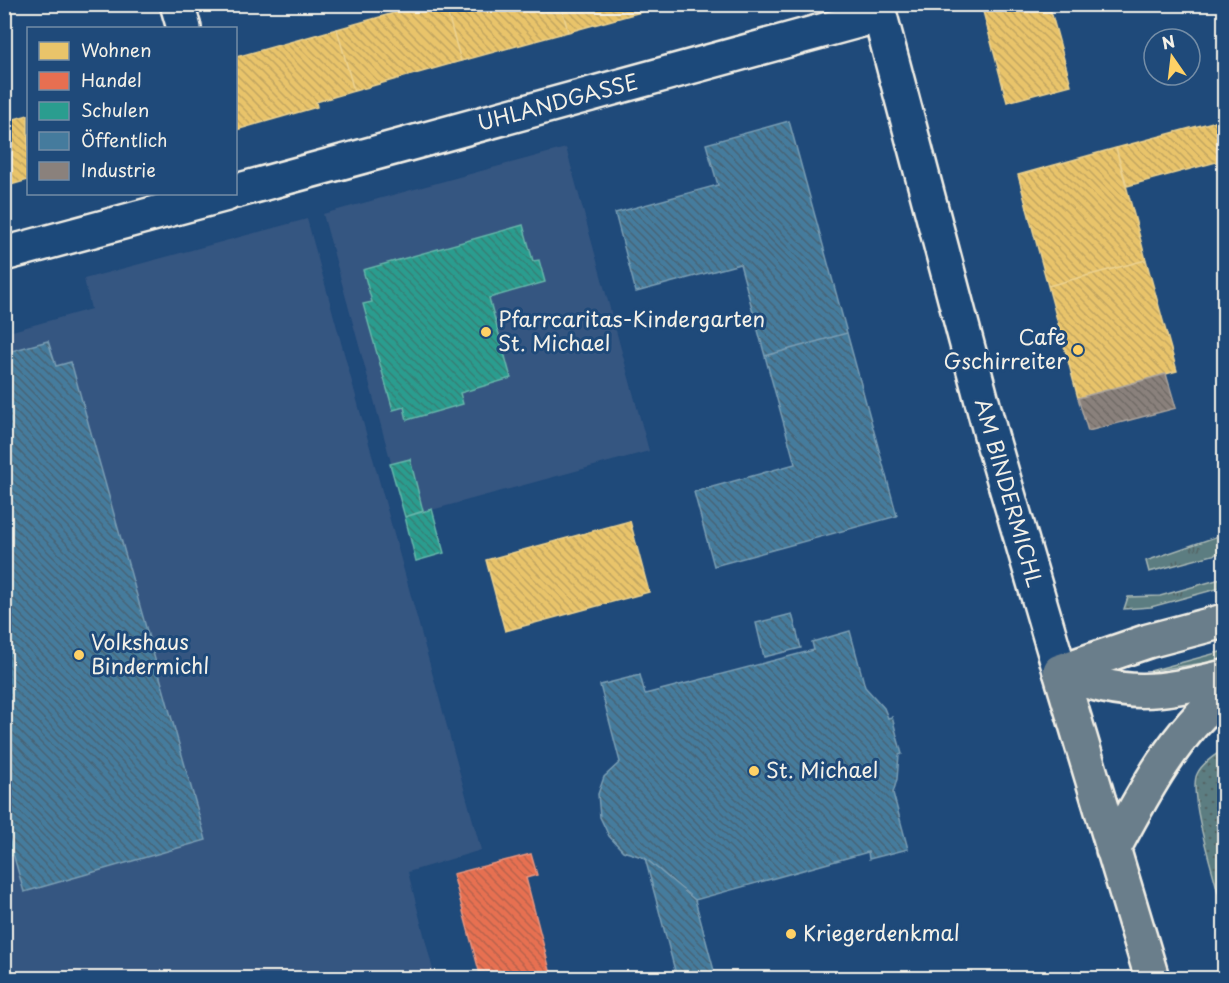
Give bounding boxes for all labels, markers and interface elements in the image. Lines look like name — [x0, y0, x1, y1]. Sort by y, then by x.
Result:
legend — [27, 27, 237, 195]
north arrow — [1142, 27, 1202, 87]
text: N — [1159, 28, 1177, 55]
text: Wohnen — [81, 36, 152, 63]
street label: UHLANDGASSE — [474, 64, 641, 138]
text: Handel — [81, 66, 142, 93]
text: Schulen — [81, 96, 149, 123]
text: Öffentlich — [81, 126, 168, 153]
text: Industrie — [81, 156, 156, 183]
place label: Pfarrcaritas-Kindergarten St. Michael — [498, 302, 765, 358]
place label: Cafe Gschirreiter — [944, 320, 1066, 376]
marker: Pfarrcaritas-Kindergarten St. Michael — [479, 325, 493, 339]
marker: Cafe Gschirreiter — [1071, 343, 1085, 357]
street label: AM BINDERMICHL — [968, 394, 1052, 591]
place label: Volkshaus Bindermichl — [91, 625, 209, 681]
marker: Volkshaus Bindermichl — [72, 648, 86, 662]
place label: St. Michael — [766, 753, 878, 785]
marker: St. Michael — [747, 764, 761, 778]
place label: Kriegerdenkmal — [803, 916, 960, 948]
marker: Kriegerdenkmal — [784, 927, 798, 941]

